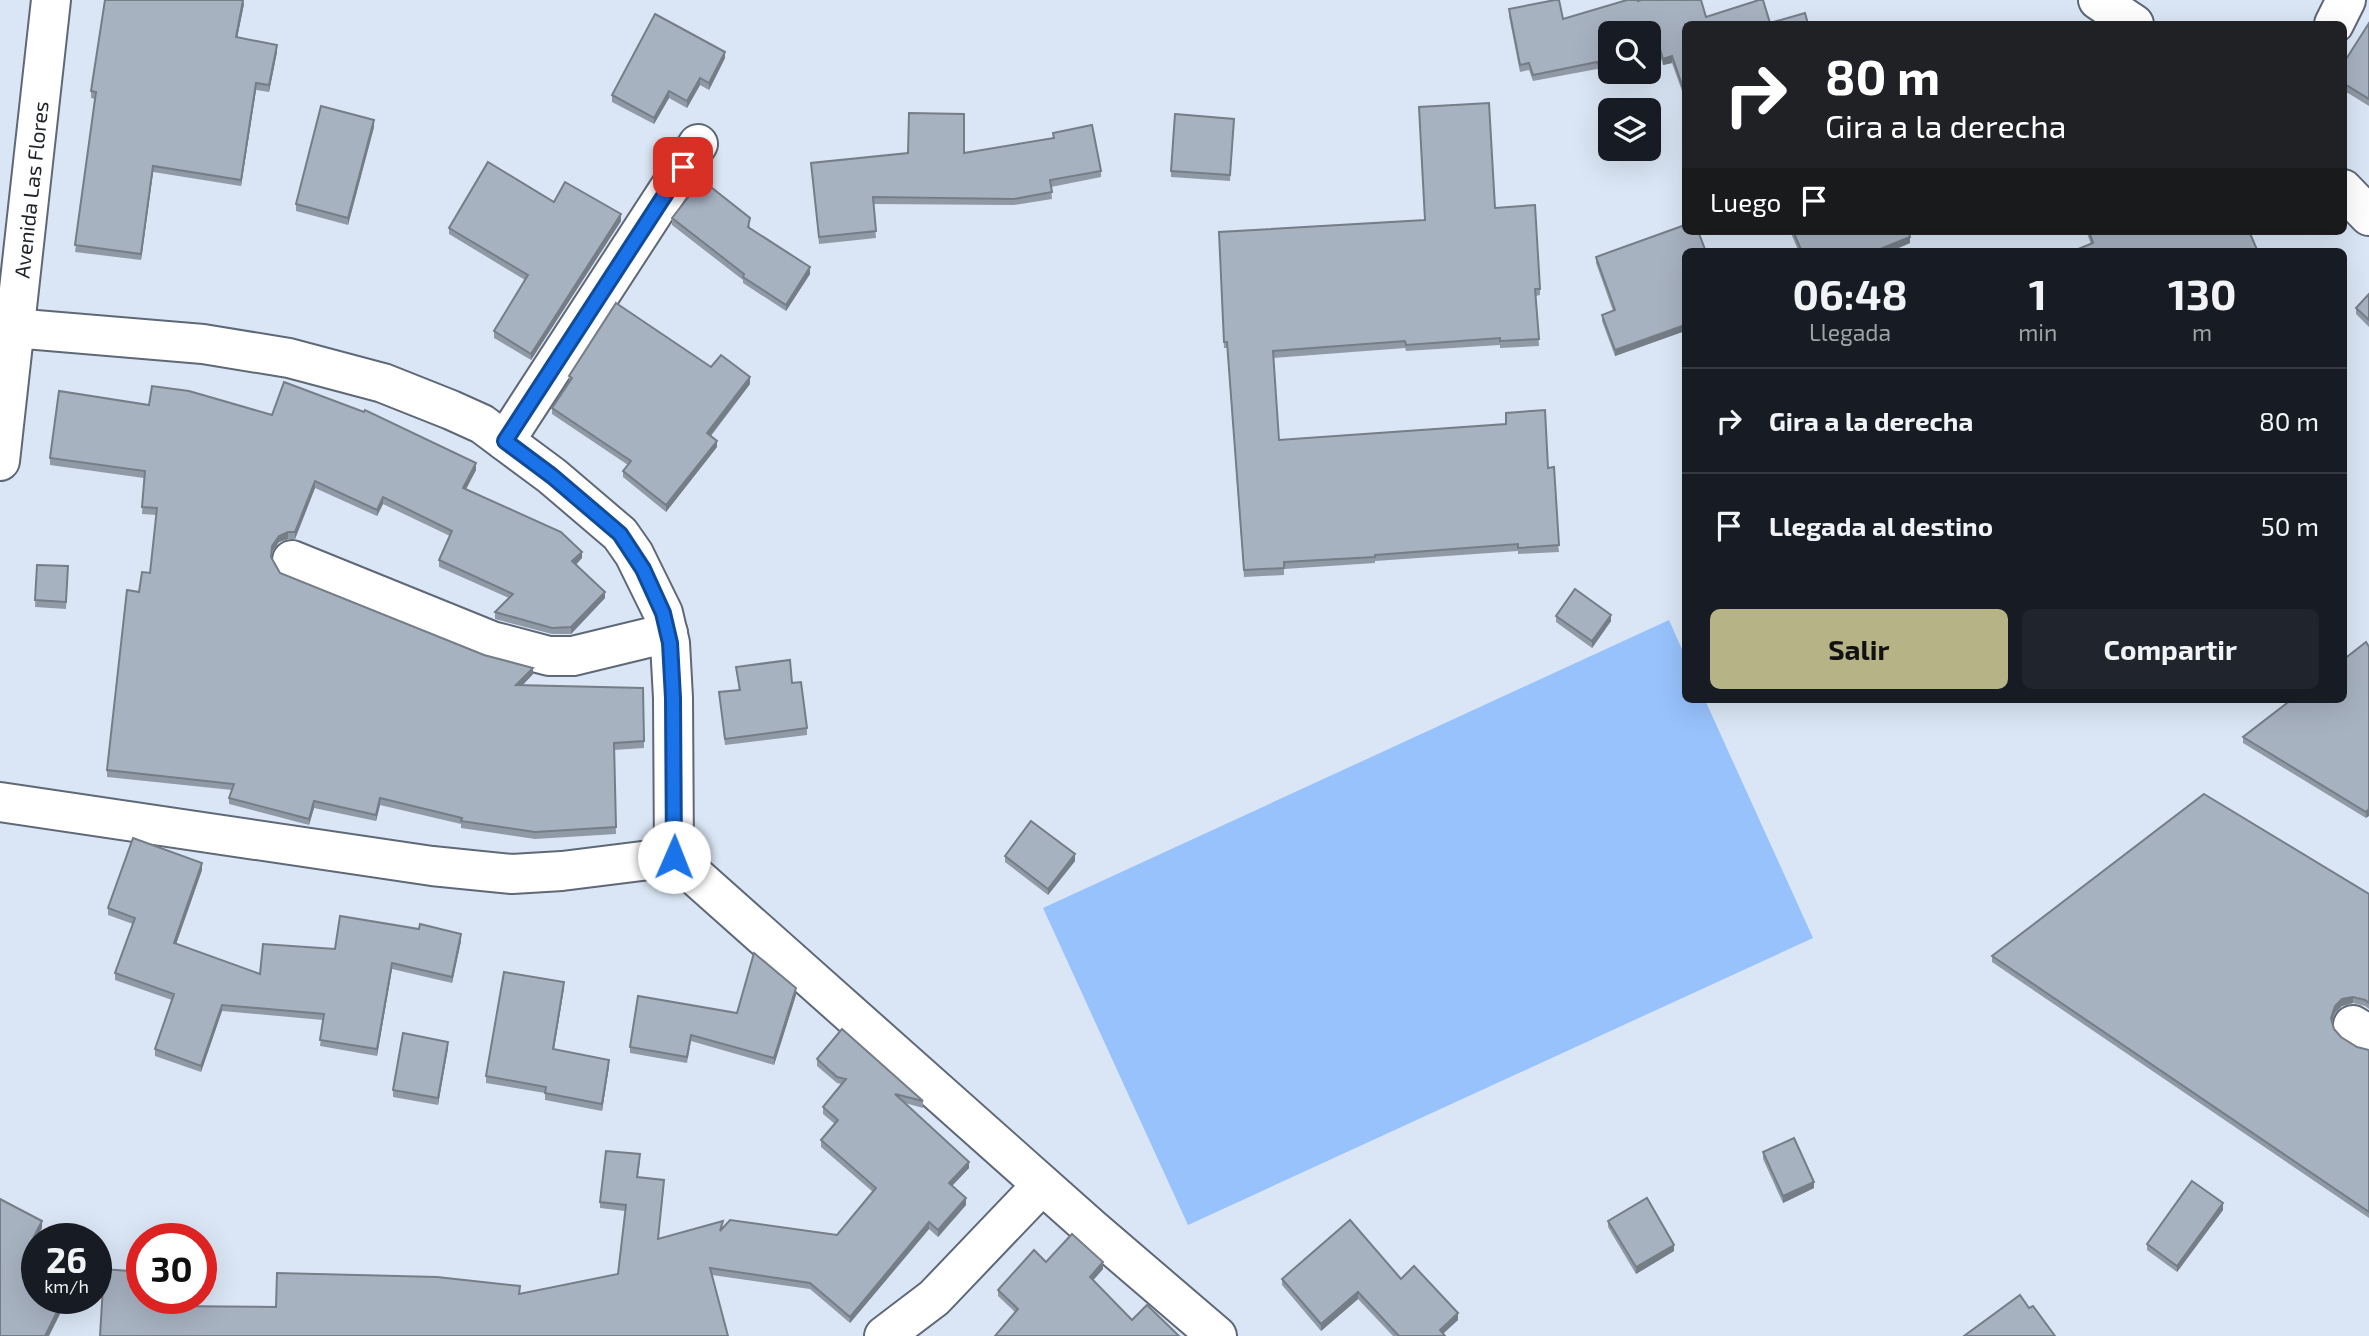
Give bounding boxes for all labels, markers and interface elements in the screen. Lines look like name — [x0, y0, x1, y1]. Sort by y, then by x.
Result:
map controls — [1598, 21, 1661, 161]
button: search — [1598, 21, 1661, 84]
text: 80 m — [1825, 46, 1940, 105]
icon: right — [1710, 49, 1801, 140]
button: layers — [1598, 98, 1661, 161]
street label: Avenida Las Flores — [8, 100, 52, 279]
text: Gira a la derecha — [1825, 106, 2066, 144]
pin — [653, 137, 713, 197]
icon: arrive — [664, 148, 702, 186]
icon: arrive — [1795, 182, 1833, 220]
text: Luego — [1710, 186, 1781, 217]
text: 06:48 — [1793, 268, 1908, 318]
text: 1 — [2029, 268, 2047, 318]
text: 130 — [2168, 268, 2236, 318]
text: Llegada — [1809, 318, 1891, 346]
text: min — [2018, 318, 2057, 346]
text: m — [2192, 318, 2212, 346]
icon: right — [1710, 402, 1748, 440]
text: Gira a la derecha — [1769, 405, 1973, 436]
text: 80 m — [2259, 405, 2319, 436]
icon: arrive — [1710, 507, 1748, 545]
text: Llegada al destino — [1769, 510, 1993, 541]
text: 50 m — [2261, 510, 2319, 541]
button: Salir — [1710, 609, 2008, 689]
button: Compartir — [2022, 609, 2319, 689]
position arrow — [637, 820, 711, 894]
speed limit sign: 30 — [126, 1223, 217, 1314]
text: 26 — [46, 1238, 87, 1280]
text: km/h — [44, 1275, 89, 1297]

